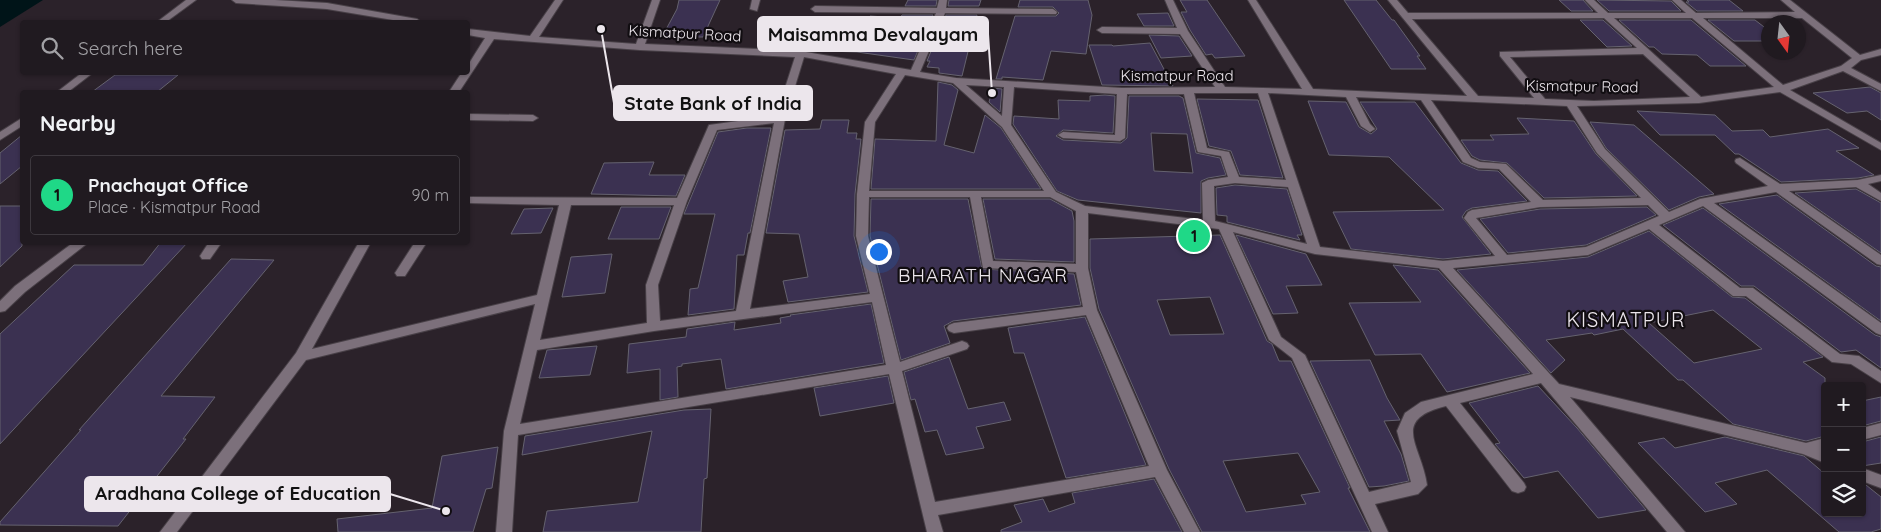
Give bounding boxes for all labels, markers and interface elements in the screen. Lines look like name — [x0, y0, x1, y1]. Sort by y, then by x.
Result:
north arrow — [1761, 15, 1806, 60]
callout: Maisamma Devalayam — [758, 17, 988, 51]
search box — [20, 20, 470, 75]
street label: Kismatpur Road — [628, 21, 742, 45]
text: Maisamma Devalayam — [768, 22, 978, 46]
icon: search — [38, 34, 66, 62]
text: Search here — [78, 36, 183, 60]
street label: Kismatpur Road — [1121, 66, 1233, 85]
street label: Kismatpur Road — [1525, 76, 1639, 96]
callout: State Bank of India — [614, 86, 812, 120]
text: State Bank of India — [624, 91, 802, 115]
text: Nearby — [40, 110, 116, 136]
text: Pnachayat Office — [88, 173, 248, 197]
text: 1 — [54, 185, 60, 205]
text: 90 m — [412, 185, 449, 205]
text: Place · Kismatpur Road — [88, 197, 261, 217]
pin: 1 — [1178, 217, 1210, 255]
your location — [866, 239, 892, 265]
district label: BHARATH NAGAR — [898, 263, 1068, 287]
district label: KISMATPUR — [1567, 307, 1685, 332]
map controls — [1821, 382, 1866, 517]
button: + — [1821, 382, 1866, 427]
button: − — [1821, 427, 1866, 472]
button: layers — [1821, 472, 1866, 517]
callout: Aradhana College of Education — [85, 477, 390, 511]
text: Aradhana College of Education — [95, 481, 381, 505]

